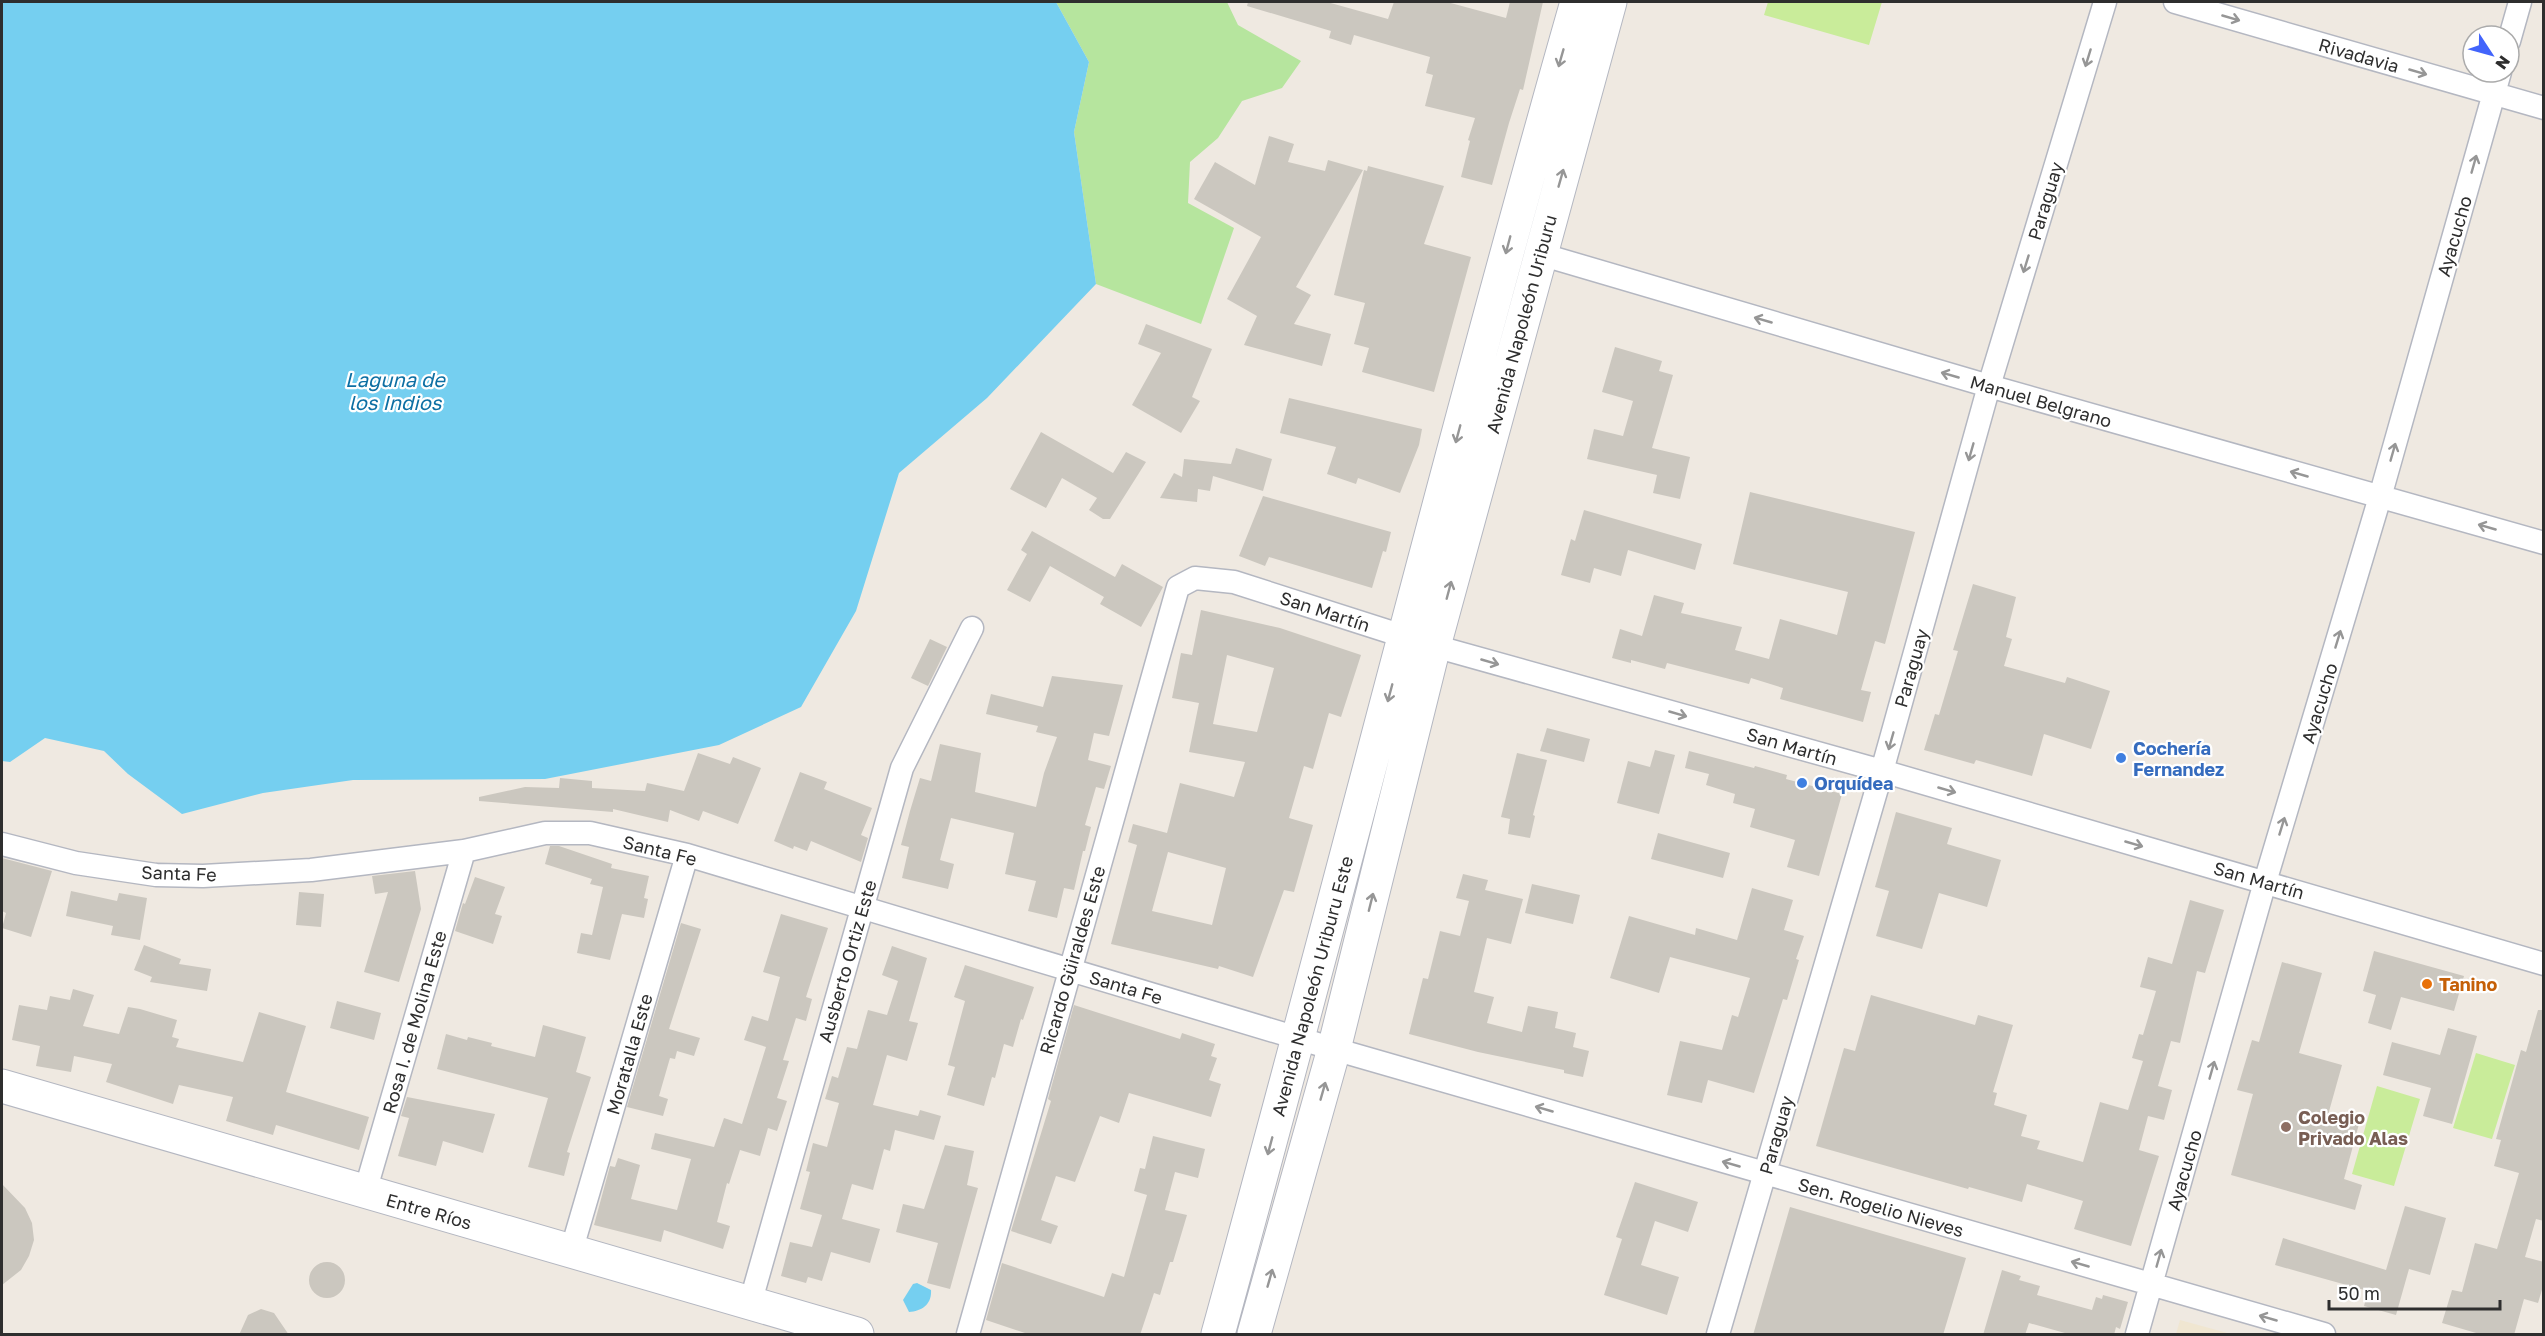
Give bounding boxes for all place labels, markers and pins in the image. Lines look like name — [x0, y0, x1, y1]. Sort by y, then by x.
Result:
place label: Cochería Fernandez — [2133, 737, 2224, 780]
marker: Cochería Fernandez — [2114, 751, 2128, 765]
place label: Orquídea — [1814, 772, 1893, 794]
marker: Orquídea — [1795, 776, 1809, 790]
place label: Tanino — [2439, 973, 2497, 995]
marker: Tanino — [2420, 977, 2434, 991]
place label: Colegio Privado Alas — [2298, 1106, 2408, 1149]
marker: Colegio Privado Alas — [2279, 1120, 2293, 1134]

